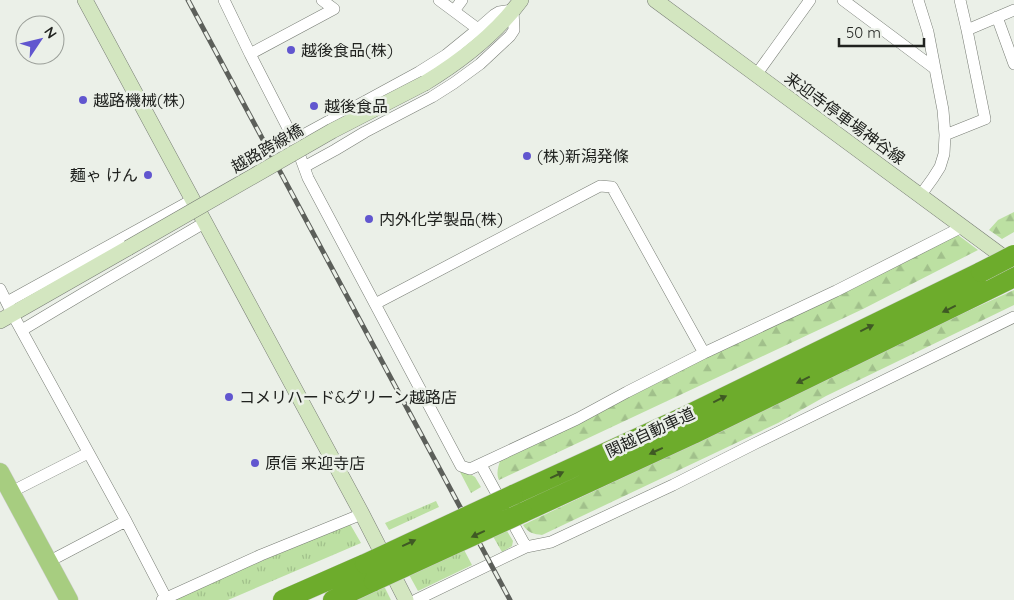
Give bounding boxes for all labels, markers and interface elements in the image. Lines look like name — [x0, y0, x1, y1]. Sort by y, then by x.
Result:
north arrow — [15, 15, 65, 65]
scale bar — [839, 15, 924, 47]
text: N — [40, 23, 61, 42]
text: 50 m — [846, 23, 881, 42]
place label: 越後食品(株) — [301, 40, 393, 60]
marker: 越後食品(株) — [285, 44, 297, 56]
street label: 来迎寺停車場神谷線 — [781, 68, 909, 168]
place label: 越路機械(株) — [93, 90, 185, 110]
marker: 越路機械(株) — [77, 94, 89, 106]
place label: 越後食品 — [324, 96, 388, 116]
marker: 越後食品 — [308, 100, 320, 112]
street label: 越路跨線橋 — [227, 119, 307, 177]
place label: (株)新潟発條 — [537, 146, 629, 166]
marker: (株)新潟発條 — [521, 150, 533, 162]
place label: 麺ゃ けん — [70, 165, 138, 185]
marker: 麺ゃ けん — [142, 169, 154, 181]
place label: 内外化学製品(株) — [379, 209, 503, 229]
marker: 内外化学製品(株) — [363, 213, 375, 225]
one-way arrow — [942, 305, 956, 313]
one-way arrow — [859, 324, 874, 332]
one-way arrow — [796, 376, 810, 384]
place label: コメリハード&グリーン越路店 — [239, 387, 457, 407]
marker: コメリハード&グリーン越路店 — [223, 391, 235, 403]
one-way arrow — [713, 395, 727, 403]
street label: 関越自動車道 — [602, 403, 698, 461]
one-way arrow — [649, 446, 664, 455]
place label: 原信 来迎寺店 — [265, 453, 365, 473]
marker: 原信 来迎寺店 — [249, 457, 261, 469]
one-way arrow — [550, 470, 564, 478]
one-way arrow — [471, 530, 485, 538]
one-way arrow — [402, 539, 416, 547]

